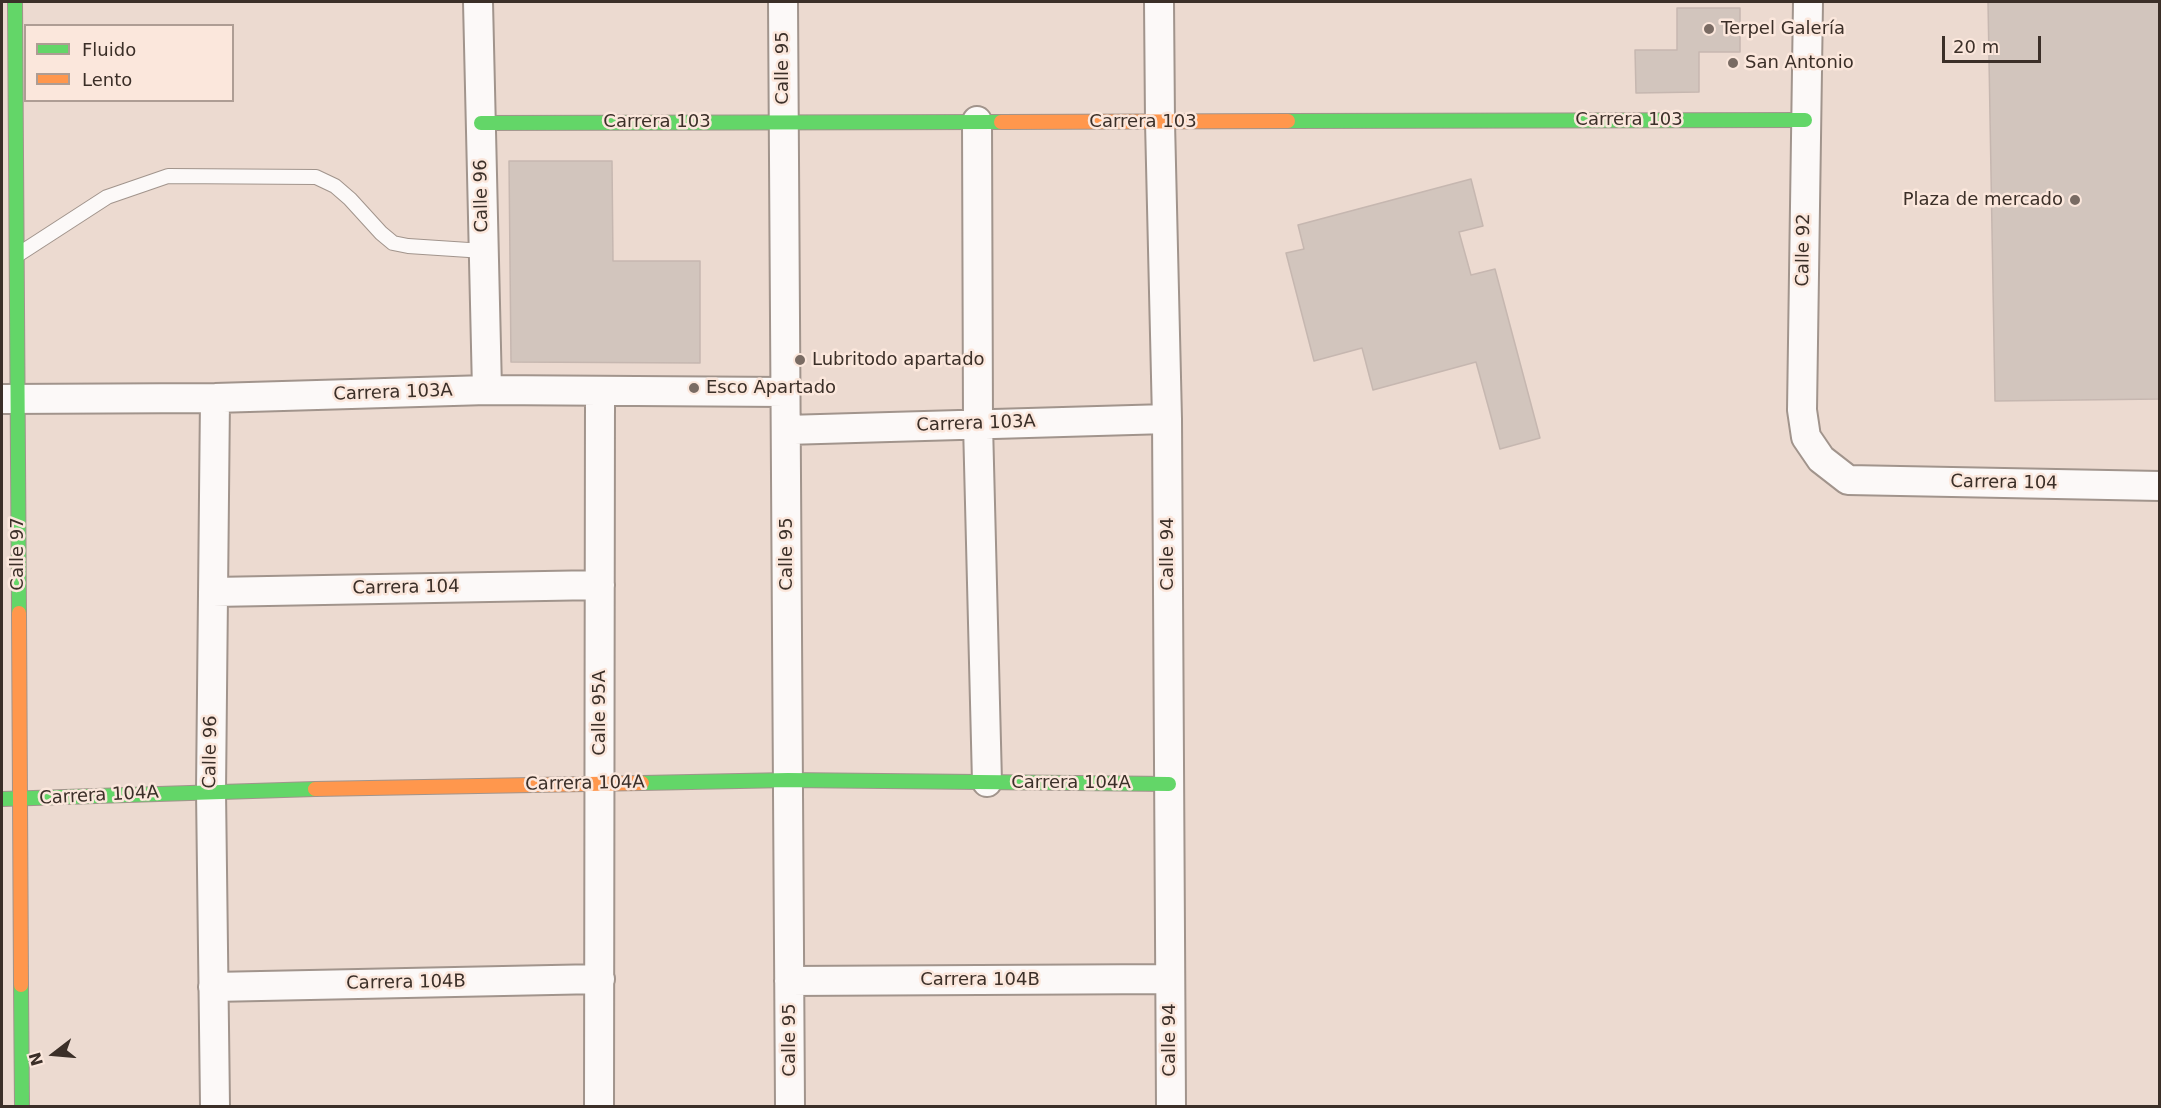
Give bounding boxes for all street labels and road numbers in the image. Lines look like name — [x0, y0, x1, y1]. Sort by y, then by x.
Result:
street label: Calle 95 — [772, 31, 794, 105]
street label: Carrera 103 — [1575, 109, 1683, 131]
street label: Carrera 103 — [603, 111, 711, 133]
street label: Carrera 103 — [1089, 111, 1197, 133]
street label: Calle 96 — [471, 159, 493, 233]
street label: Calle 92 — [1793, 213, 1815, 287]
street label: Carrera 103A — [333, 380, 453, 406]
street label: Carrera 103A — [916, 411, 1036, 437]
street label: Carrera 104 — [1950, 471, 2058, 495]
street label: Calle 97 — [7, 517, 29, 591]
street label: Calle 95 — [776, 517, 798, 591]
street label: Calle 94 — [1157, 517, 1179, 591]
street label: Carrera 104 — [352, 576, 460, 600]
street label: Calle 95A — [589, 670, 611, 756]
street label: Calle 96 — [200, 715, 222, 789]
street label: Carrera 104A — [525, 772, 645, 796]
street label: Carrera 104A — [1011, 772, 1131, 794]
street label: Carrera 104A — [39, 782, 159, 810]
street label: Carrera 104B — [920, 969, 1040, 991]
street label: Carrera 104B — [346, 971, 466, 995]
street label: Calle 95 — [779, 1003, 801, 1077]
street label: Calle 94 — [1159, 1003, 1181, 1077]

